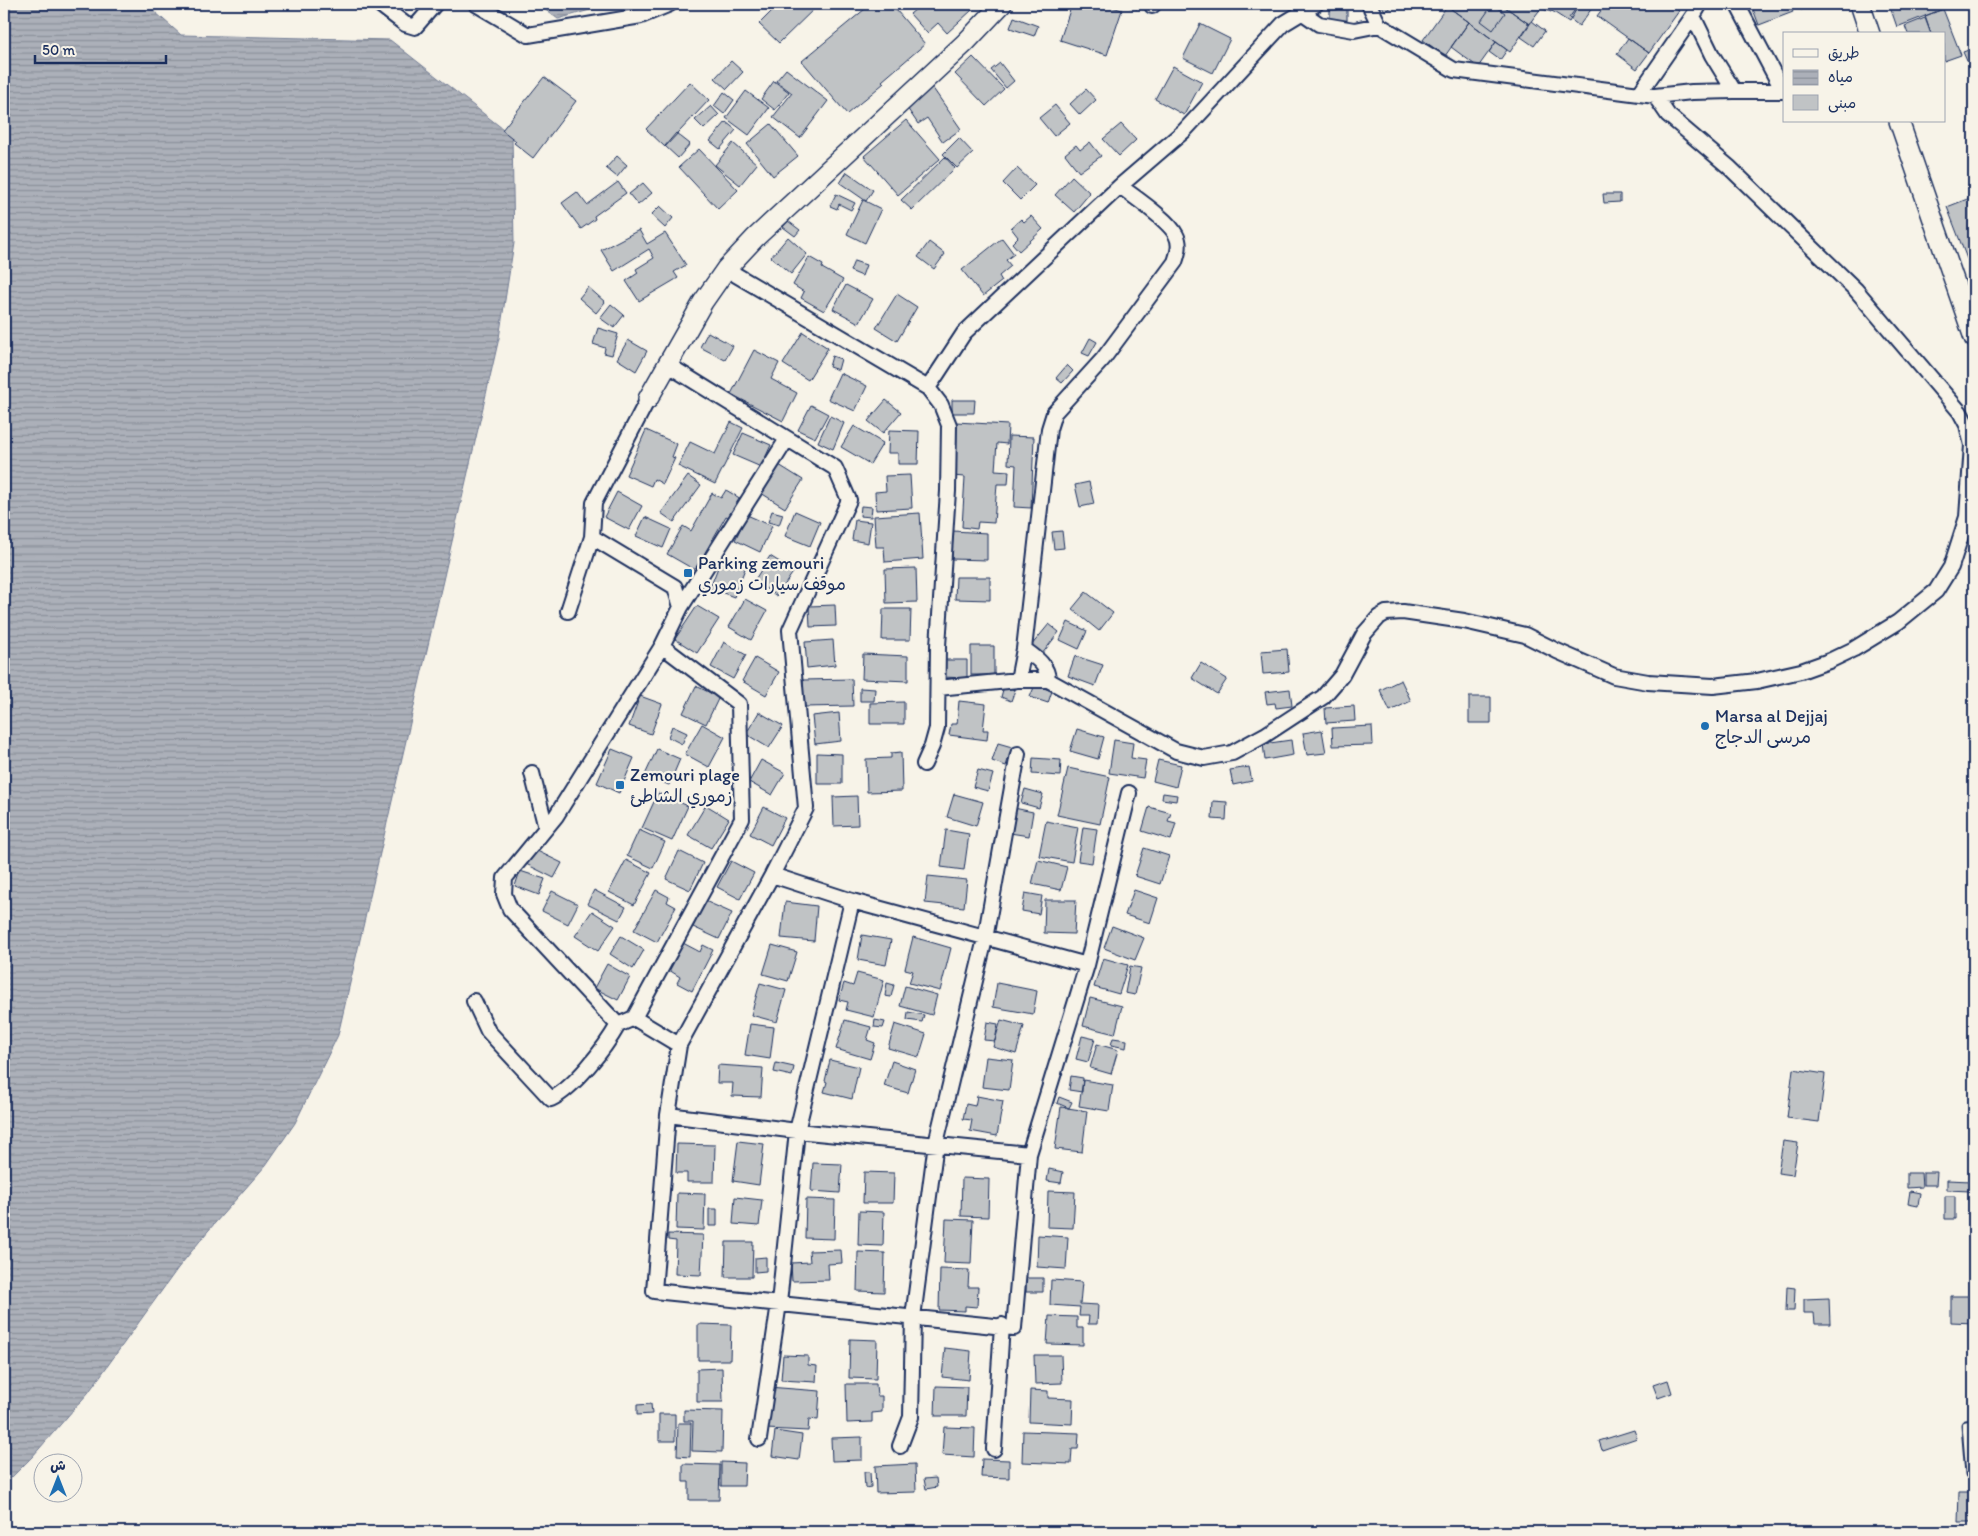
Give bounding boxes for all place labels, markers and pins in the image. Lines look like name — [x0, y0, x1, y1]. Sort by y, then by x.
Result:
place label: Parking zemouri موقف سيارات زموري — [698, 552, 846, 597]
marker: Parking zemouri موقف سيارات زموري — [682, 567, 694, 579]
place label: Marsa al Dejjaj مرسى الدجاج — [1715, 705, 1828, 749]
marker: Marsa al Dejjaj مرسى الدجاج — [1699, 720, 1711, 732]
place label: Zemouri plage زموري الشاطئ — [630, 764, 740, 809]
marker: Zemouri plage زموري الشاطئ — [614, 779, 626, 791]

